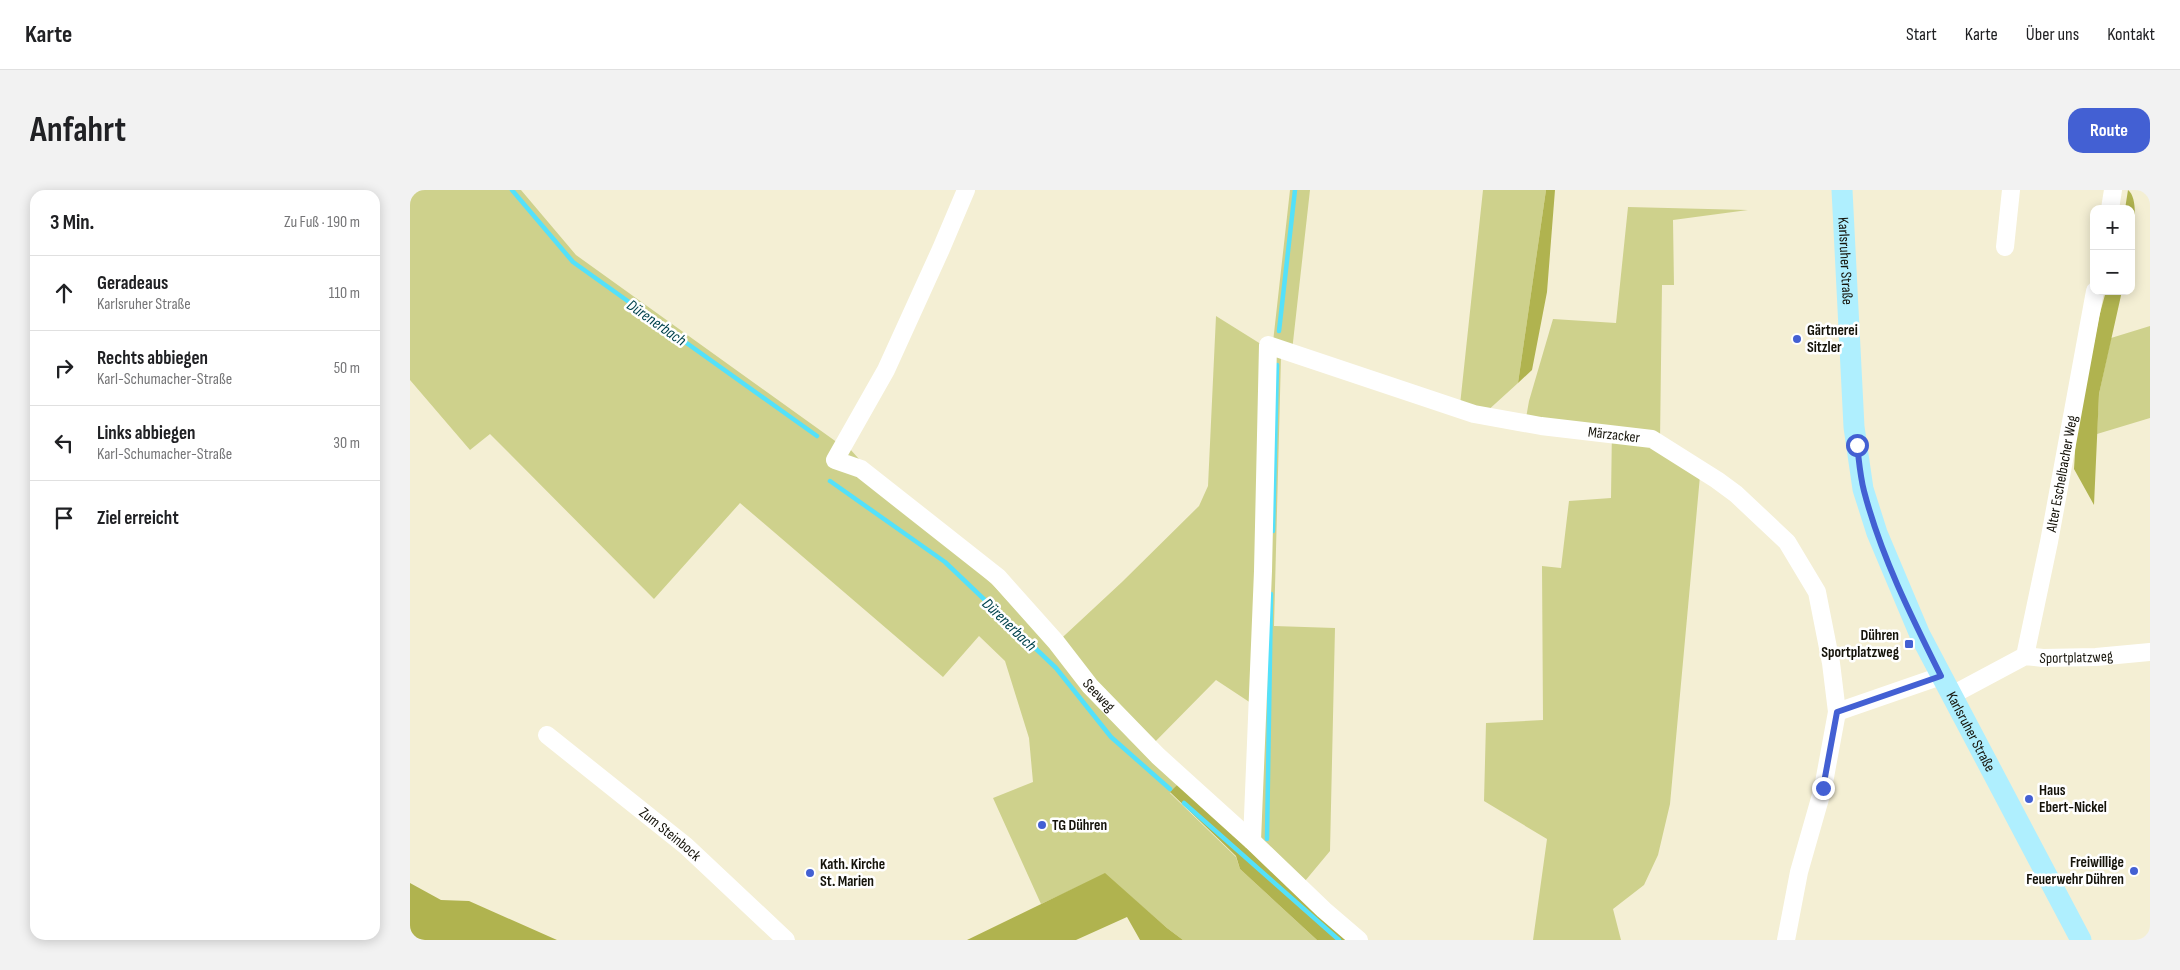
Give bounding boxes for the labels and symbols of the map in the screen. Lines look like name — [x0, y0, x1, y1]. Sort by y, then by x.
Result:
street label: Karlsruher Straße — [1833, 217, 1857, 305]
water label: Dürenerbach — [623, 296, 690, 351]
place label: Gärtnerei Sitzler — [1807, 321, 1858, 357]
marker: Gärtnerei Sitzler — [1791, 333, 1803, 345]
street label: Alter Eschelbacher Weg — [2042, 414, 2082, 535]
street label: Märzacker — [1587, 423, 1641, 448]
route start — [1846, 434, 1869, 457]
water label: Dürenerbach — [978, 595, 1040, 656]
place label: Dühren Sportplatzweg — [1821, 626, 1900, 662]
marker: Dühren Sportplatzweg — [1903, 638, 1915, 650]
street label: Sportplatzweg — [2038, 646, 2114, 668]
street label: Seeweg — [1078, 675, 1119, 716]
street label: Karlsruher Straße — [1942, 688, 1999, 775]
route end — [1812, 777, 1835, 800]
place label: Haus Ebert-Nickel — [2039, 781, 2107, 817]
marker: Haus Ebert-Nickel — [2023, 793, 2035, 805]
street label: Zum Steinbock — [635, 803, 705, 865]
place label: TG Dühren — [1052, 816, 1107, 835]
marker: TG Dühren — [1036, 819, 1048, 831]
place label: Freiwillige Feuerwehr Dühren — [2026, 853, 2124, 889]
place label: Kath. Kirche St. Marien — [820, 855, 885, 891]
marker: Freiwillige Feuerwehr Dühren — [2128, 865, 2140, 877]
marker: Kath. Kirche St. Marien — [804, 867, 816, 879]

